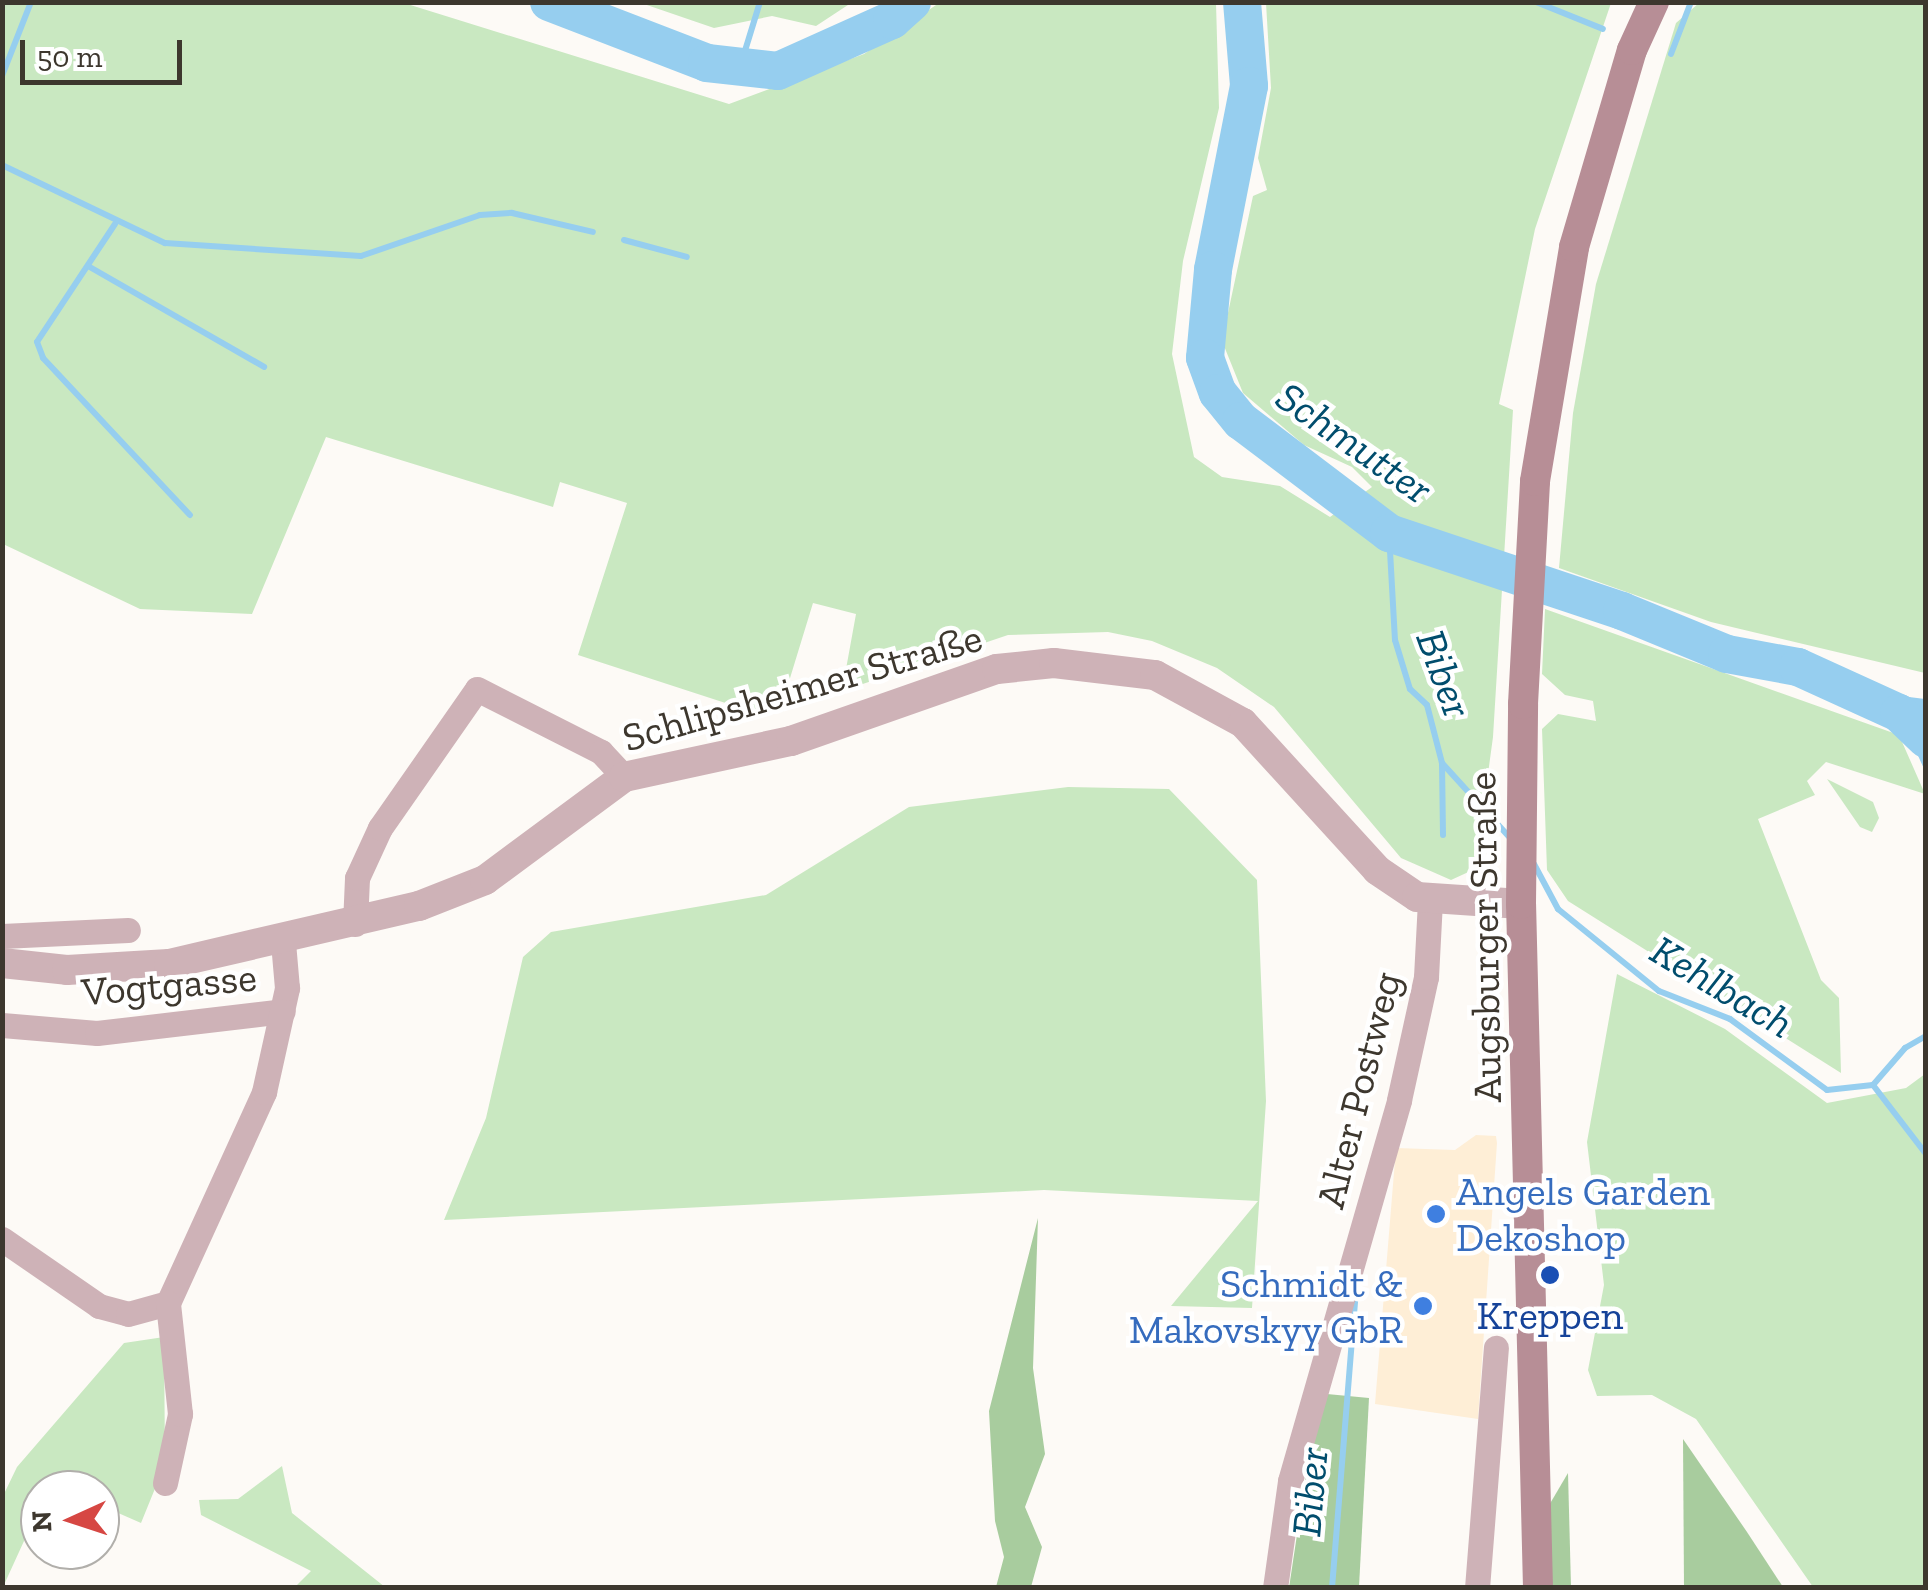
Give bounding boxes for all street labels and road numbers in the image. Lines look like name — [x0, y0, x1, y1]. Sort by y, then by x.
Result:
street label: Schlipsheimer Straße — [616, 613, 988, 761]
street label: Augsburger Straße — [1457, 771, 1511, 1103]
street label: Vogtgasse — [79, 952, 259, 1016]
street label: Alter Postweg — [1305, 967, 1411, 1213]

